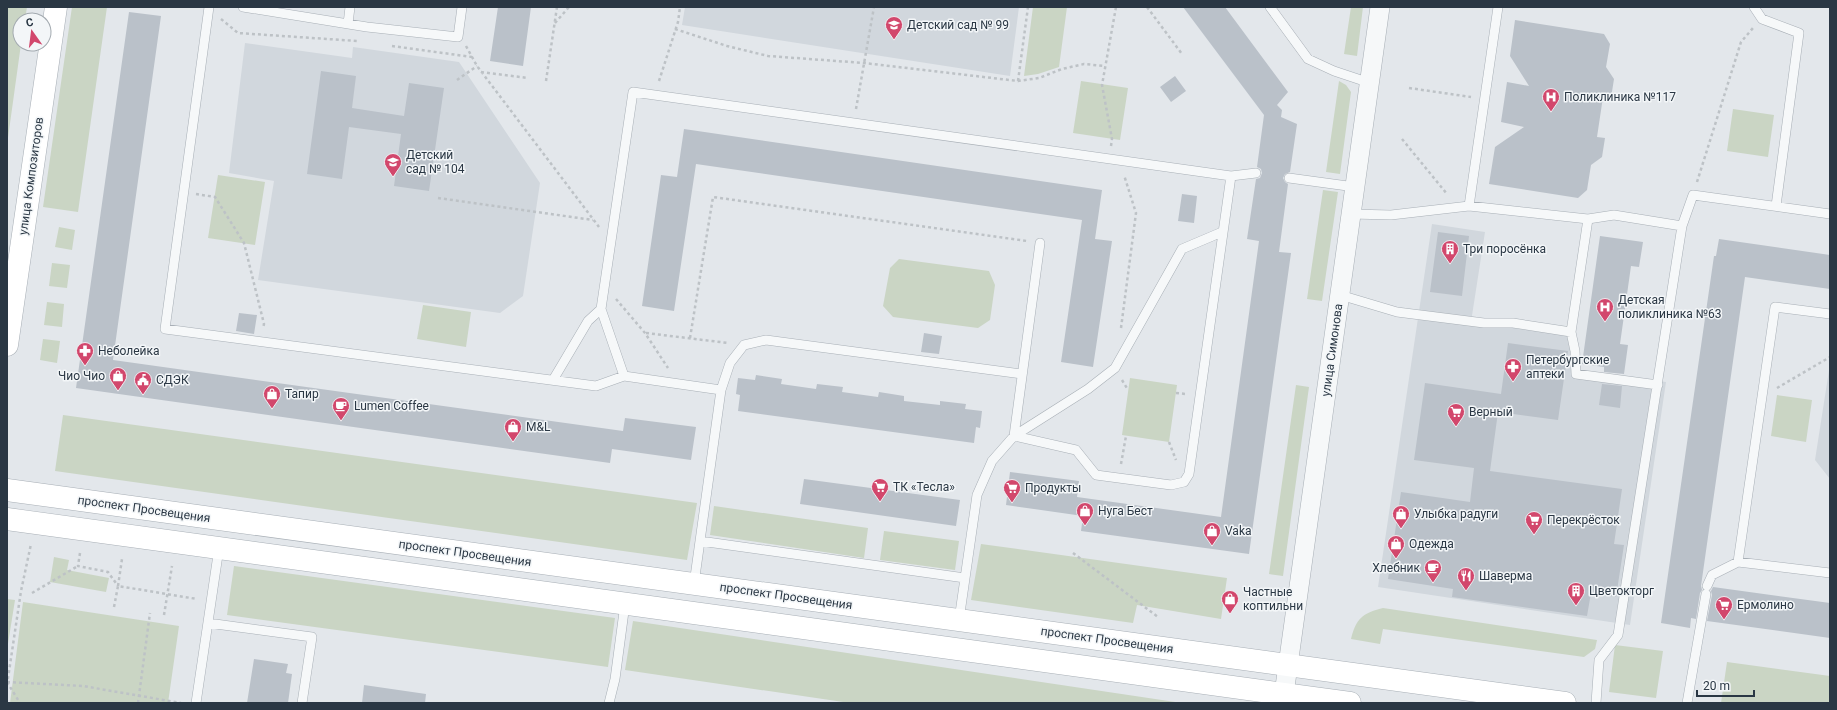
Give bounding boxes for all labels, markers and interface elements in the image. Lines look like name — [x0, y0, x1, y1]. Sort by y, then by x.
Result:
north arrow — [12, 12, 52, 52]
school or university icon: Детский сад № 99 — [884, 15, 904, 40]
text: С — [25, 16, 35, 30]
place label: Детский сад № 99 — [907, 18, 1009, 32]
hospital icon: Поликлиника №117 — [1541, 87, 1561, 112]
place label: Поликлиника №117 — [1564, 90, 1676, 104]
street label: улица Композиторов — [16, 116, 46, 236]
place label: Детский сад № 104 — [406, 148, 465, 176]
school or university icon: Детский сад № 104 — [383, 152, 403, 177]
building icon: Три поросёнка — [1440, 239, 1460, 264]
place label: Три поросёнка — [1463, 242, 1546, 256]
place label: Детская поликлиника №63 — [1618, 293, 1722, 321]
hospital icon: Детская поликлиника №63 — [1595, 297, 1615, 322]
street label: улица Симонова — [1319, 303, 1345, 397]
pharmacy icon: Неболейка — [75, 341, 95, 366]
place label: Неболейка — [98, 344, 160, 358]
place label: Петербургские аптеки — [1526, 353, 1609, 381]
pharmacy icon: Петербургские аптеки — [1503, 357, 1523, 382]
shop icon: Чио Чио — [108, 366, 128, 391]
place label: Чио Чио — [58, 369, 105, 383]
public building icon: СДЭК — [133, 370, 153, 395]
place label: СДЭК — [156, 373, 189, 387]
shop icon: Тапир — [262, 384, 282, 409]
place label: Тапир — [285, 387, 319, 401]
cafe icon: Lumen Coffee — [331, 396, 351, 421]
place label: Lumen Coffee — [354, 399, 429, 413]
supermarket icon: Верный — [1446, 402, 1466, 427]
place label: Верный — [1469, 405, 1513, 419]
shop icon: M&L — [503, 417, 523, 442]
place label: M&L — [526, 420, 551, 434]
supermarket icon: ТК «Тесла» — [870, 477, 890, 502]
supermarket icon: Продукты — [1002, 478, 1022, 503]
place label: ТК «Тесла» — [893, 480, 955, 494]
place label: Продукты — [1025, 481, 1081, 495]
street label: проспект Просвещения — [77, 493, 211, 525]
shop icon: Нуга Бест — [1075, 501, 1095, 526]
place label: Нуга Бест — [1098, 504, 1153, 518]
shop icon: Улыбка радуги — [1391, 504, 1411, 529]
place label: Улыбка радуги — [1414, 507, 1498, 521]
supermarket icon: Перекрёсток — [1524, 510, 1544, 535]
place label: Перекрёсток — [1547, 513, 1620, 527]
shop icon: Vaka — [1202, 521, 1222, 546]
place label: Vaka — [1225, 524, 1252, 538]
shop icon: Одежда — [1386, 534, 1406, 559]
street label: проспект Просвещения — [398, 537, 532, 569]
place label: Одежда — [1409, 537, 1454, 551]
cafe icon: Хлебник — [1423, 558, 1443, 583]
place label: Хлебник — [1372, 561, 1421, 575]
restaurant icon: Шаверма — [1456, 566, 1476, 591]
place label: Шаверма — [1479, 569, 1532, 583]
street label: проспект Просвещения — [719, 580, 853, 612]
building icon: Цветокторг — [1566, 581, 1586, 606]
place label: Цветокторг — [1589, 584, 1654, 598]
place label: Частные коптильни — [1243, 585, 1303, 613]
shop icon: Частные коптильни — [1220, 589, 1240, 614]
supermarket icon: Ермолино — [1714, 595, 1734, 620]
place label: Ермолино — [1737, 598, 1794, 612]
street label: проспект Просвещения — [1040, 624, 1174, 656]
scale bar — [1697, 672, 1754, 698]
text: 20 m — [1703, 679, 1730, 693]

